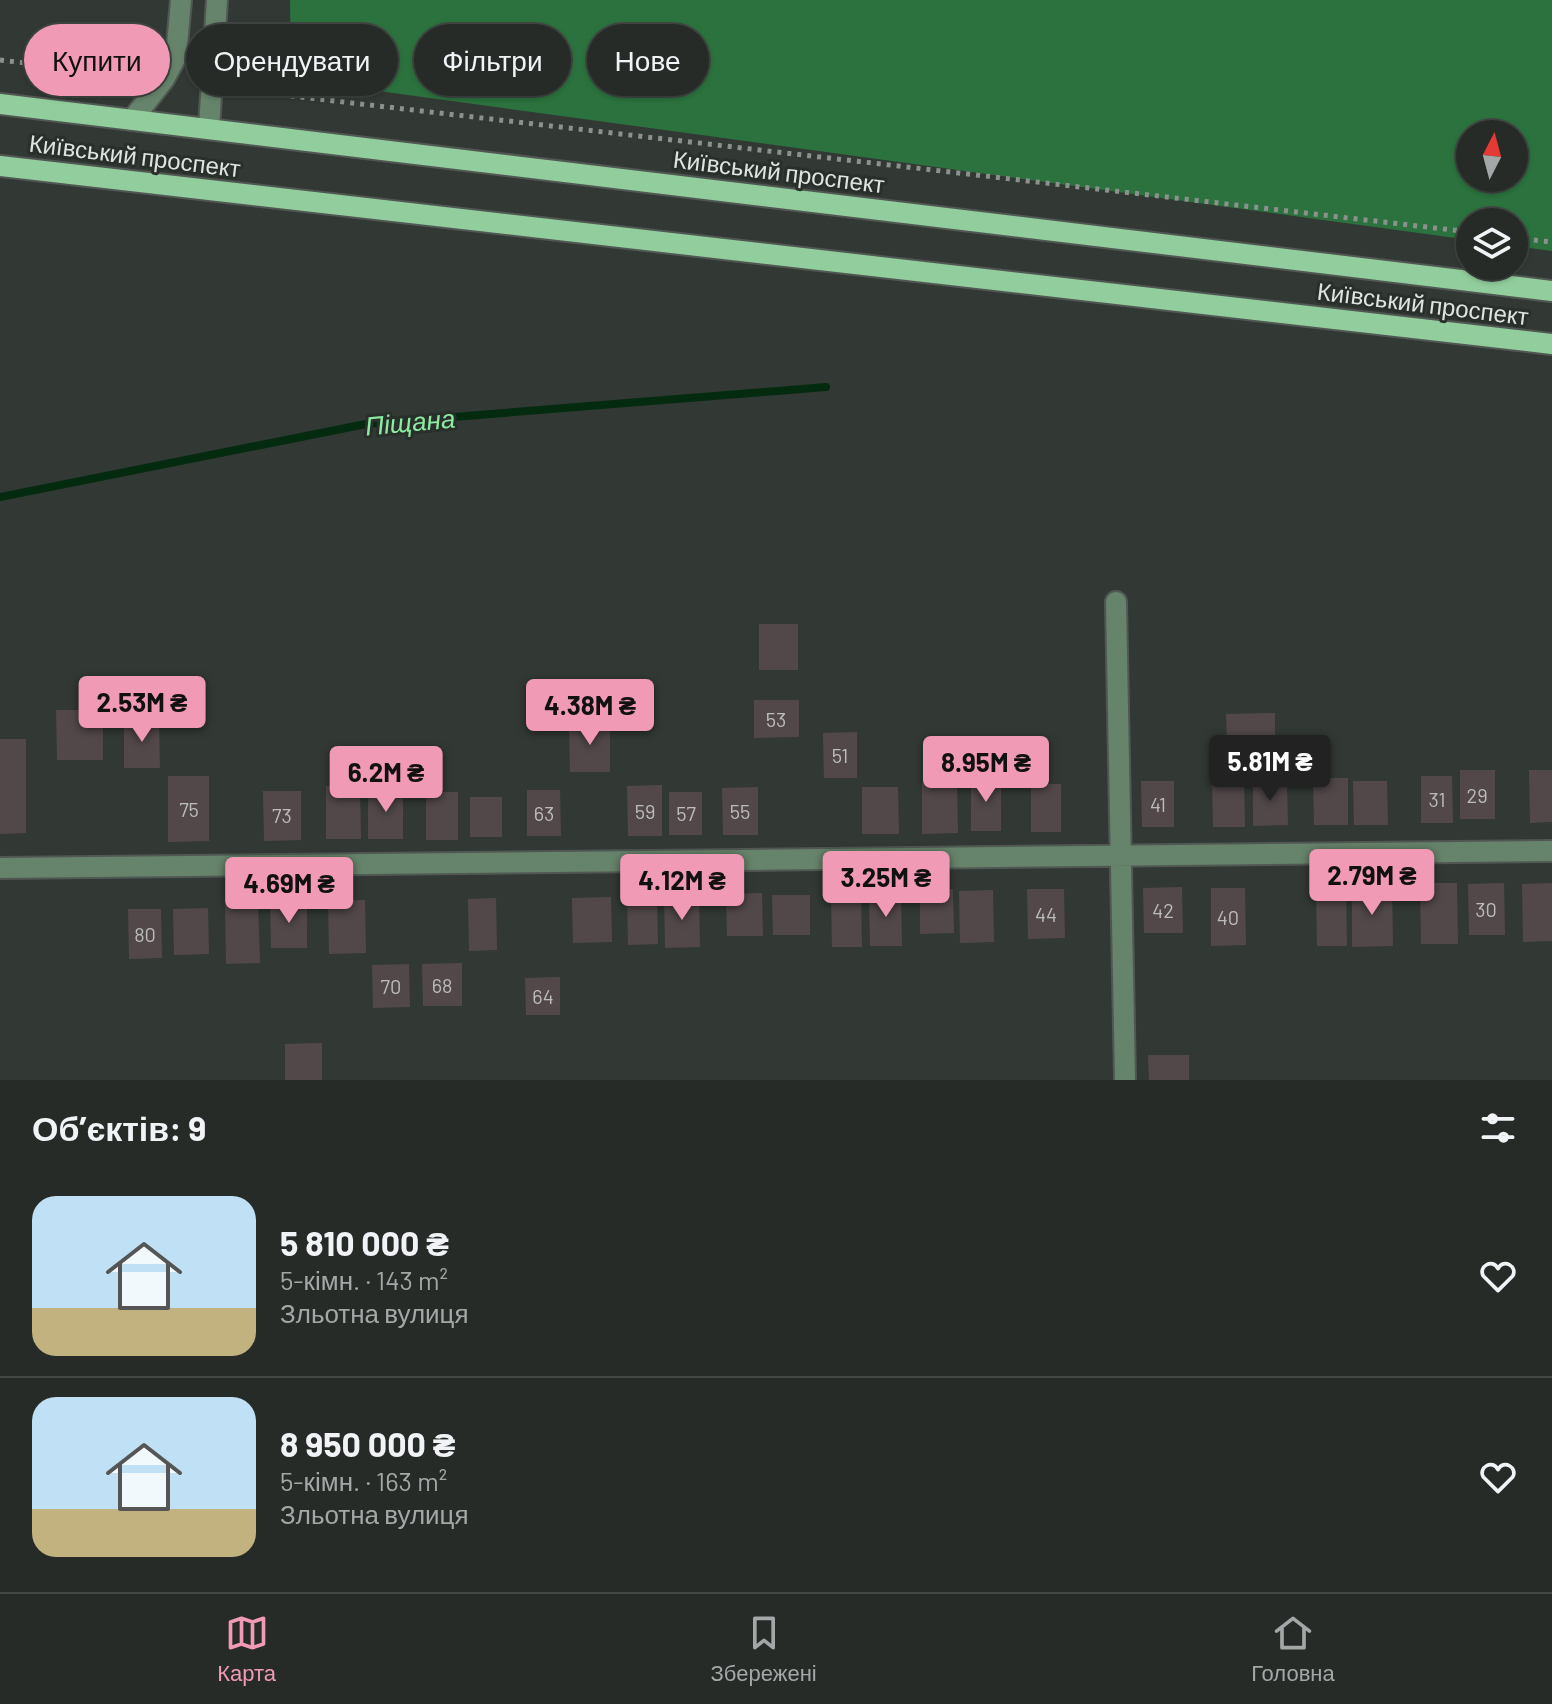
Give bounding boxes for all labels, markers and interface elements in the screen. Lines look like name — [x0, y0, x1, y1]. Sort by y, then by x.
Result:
chip: Купити — [24, 24, 170, 96]
chip: Орендувати — [186, 24, 398, 96]
chip: Фільтри — [414, 24, 571, 96]
chip: Нове — [587, 24, 709, 96]
north arrow — [1456, 120, 1528, 192]
map controls — [1456, 120, 1528, 280]
street label: Київський проспект — [28, 128, 242, 182]
street label: Київський проспект — [672, 144, 886, 198]
button: layers — [1456, 208, 1528, 280]
street label: Київський проспект — [1316, 276, 1530, 330]
water label: Піщана — [364, 402, 456, 440]
pin: 2.53M ₴ — [68, 676, 216, 744]
pin: 4.38M ₴ — [516, 679, 664, 747]
text: 2.53M ₴ — [97, 686, 187, 717]
text: 4.38M ₴ — [544, 689, 636, 720]
house number: 53 — [766, 707, 786, 731]
pin: 5.81M ₴ — [1196, 735, 1344, 803]
pin: 8.95M ₴ — [912, 736, 1060, 804]
house number: 51 — [832, 743, 848, 767]
text: 5.81M ₴ — [1227, 745, 1313, 776]
pin: 6.2M ₴ — [321, 746, 451, 814]
text: 8.95M ₴ — [941, 746, 1031, 777]
text: 6.2M ₴ — [348, 756, 424, 787]
house number: 29 — [1466, 783, 1488, 807]
house number: 31 — [1428, 787, 1446, 811]
house number: 41 — [1150, 792, 1166, 816]
house number: 75 — [179, 797, 199, 821]
house number: 59 — [635, 799, 655, 823]
house number: 55 — [730, 799, 750, 823]
house number: 63 — [534, 801, 554, 825]
house number: 57 — [676, 801, 696, 825]
house number: 73 — [272, 803, 292, 827]
pin: 2.79M ₴ — [1298, 849, 1446, 917]
pin: 3.25M ₴ — [812, 851, 960, 919]
pin: 4.12M ₴ — [608, 854, 756, 922]
pin: 4.69M ₴ — [215, 857, 363, 925]
text: 2.79M ₴ — [1327, 859, 1417, 890]
text: 3.25M ₴ — [841, 861, 931, 892]
text: 4.12M ₴ — [638, 864, 726, 895]
text: 4.69M ₴ — [243, 867, 335, 898]
house number: 30 — [1475, 897, 1497, 921]
house number: 42 — [1152, 898, 1174, 922]
house number: 44 — [1035, 902, 1057, 926]
house number: 40 — [1217, 905, 1239, 929]
house number: 80 — [134, 922, 156, 946]
house number: 68 — [432, 973, 452, 997]
house number: 70 — [381, 974, 401, 998]
house number: 64 — [532, 984, 554, 1008]
icon: filters — [1476, 1106, 1520, 1150]
text: Об’єктів: 9 — [32, 1107, 206, 1148]
text: 5 810 000 ₴ — [280, 1222, 449, 1263]
icon: home — [96, 1228, 192, 1324]
icon: heart — [1476, 1254, 1520, 1298]
text: 5-кімн. · 143 m² — [280, 1264, 448, 1295]
text: Зльотна вулиця — [280, 1297, 469, 1328]
text: 8 950 000 ₴ — [280, 1423, 455, 1464]
icon: home — [96, 1429, 192, 1525]
icon: heart — [1476, 1455, 1520, 1499]
text: 5-кімн. · 163 m² — [280, 1465, 447, 1496]
text: Зльотна вулиця — [280, 1498, 469, 1529]
tab: Карта — [217, 1611, 276, 1687]
tab: Збережені — [711, 1611, 817, 1687]
tab: Головна — [1251, 1611, 1335, 1687]

